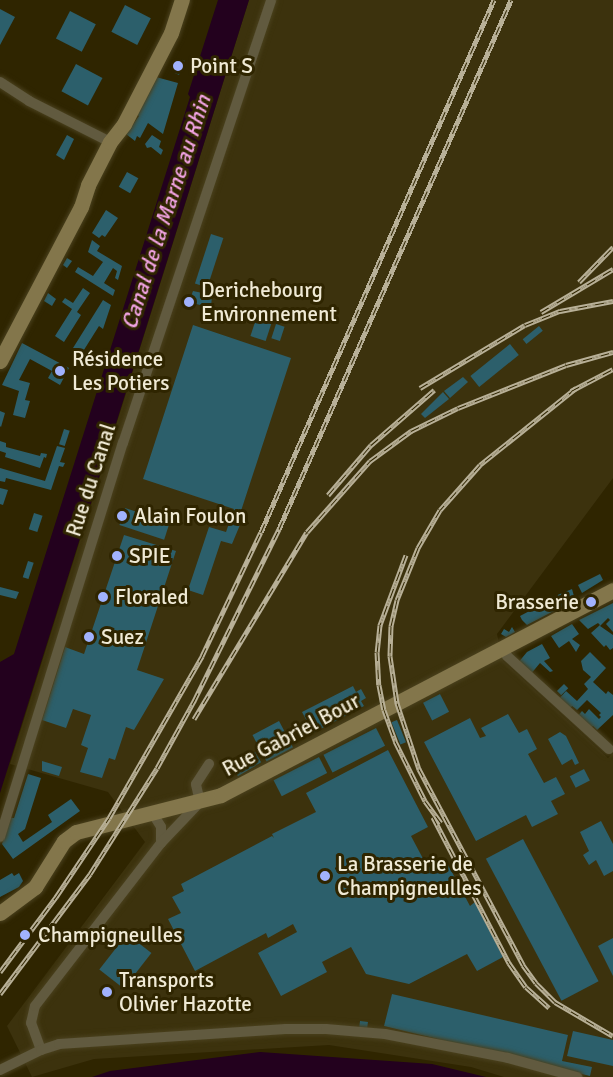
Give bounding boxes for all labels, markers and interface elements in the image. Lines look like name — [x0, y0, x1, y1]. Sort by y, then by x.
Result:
place label: Point S — [190, 53, 253, 79]
marker: Point S — [171, 59, 185, 73]
water label: Canal de la Marne au Rhin — [116, 92, 216, 332]
place label: Derichebourg Environnement — [201, 277, 337, 327]
marker: Derichebourg Environnement — [182, 295, 196, 309]
place label: Résidence Les Potiers — [72, 346, 169, 396]
marker: Résidence Les Potiers — [53, 364, 67, 378]
street label: Rue du Canal — [61, 420, 121, 540]
place label: Alain Foulon — [134, 503, 246, 529]
marker: Alain Foulon — [115, 509, 129, 523]
place label: SPIE — [129, 543, 171, 569]
marker: SPIE — [110, 549, 124, 563]
place label: Floraled — [115, 584, 189, 610]
place label: Brasserie — [495, 589, 579, 615]
marker: Floraled — [96, 590, 110, 604]
marker: Brasserie — [584, 595, 598, 609]
place label: Suez — [101, 624, 144, 650]
marker: Suez — [82, 630, 96, 644]
street label: Rue Gabriel Bour — [218, 688, 364, 782]
place label: La Brasserie de Champigneulles — [337, 851, 481, 901]
marker: La Brasserie de Champigneulles — [318, 869, 332, 883]
place label: Champigneulles — [38, 922, 182, 948]
marker: Champigneulles — [16, 926, 34, 944]
place label: Transports Olivier Hazotte — [119, 967, 252, 1017]
marker: Transports Olivier Hazotte — [100, 985, 114, 999]

